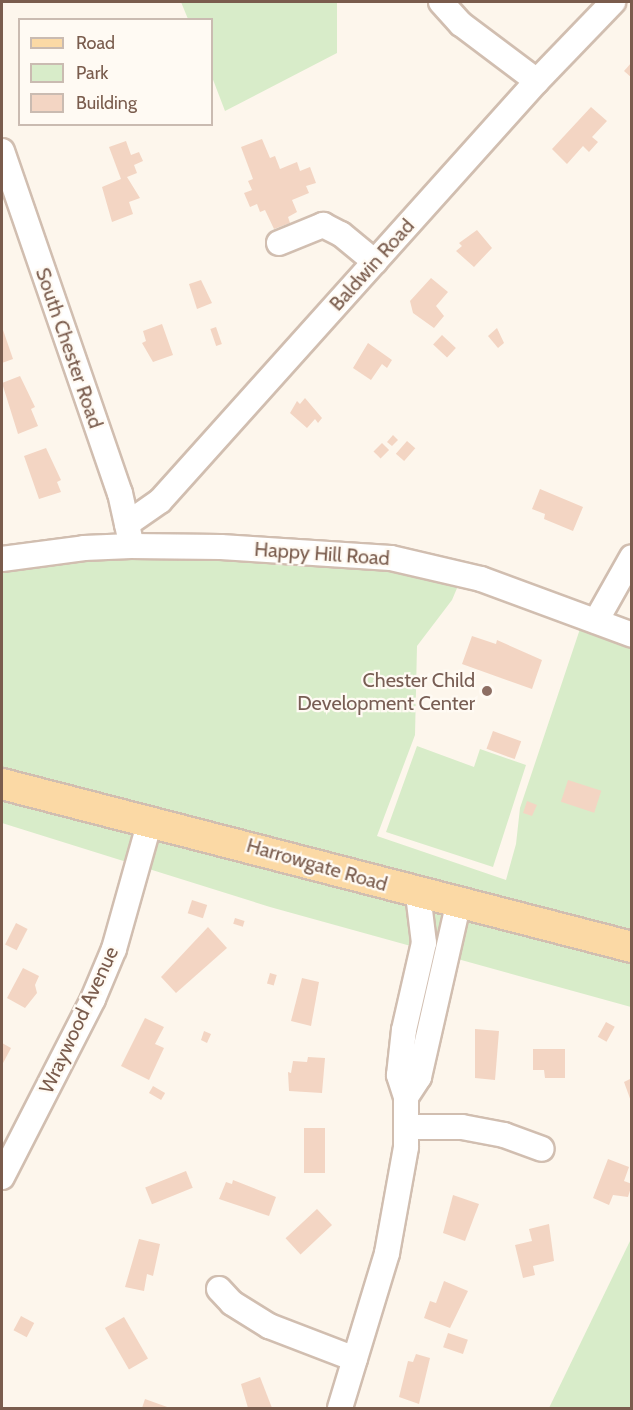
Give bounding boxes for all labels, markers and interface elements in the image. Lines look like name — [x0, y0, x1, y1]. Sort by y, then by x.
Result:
legend — [18, 18, 213, 126]
text: Road — [76, 32, 115, 54]
text: Park — [76, 62, 108, 84]
text: Building — [76, 92, 137, 114]
street label: Baldwin Road — [325, 214, 419, 316]
street label: South Chester Road — [30, 265, 108, 431]
street label: Happy Hill Road — [253, 537, 391, 571]
place label: Chester Child Development Center — [297, 668, 475, 715]
marker: Chester Child Development Center — [480, 684, 494, 698]
street label: Harrowgate Road — [244, 833, 390, 897]
street label: Wraywood Avenue — [34, 943, 124, 1097]

